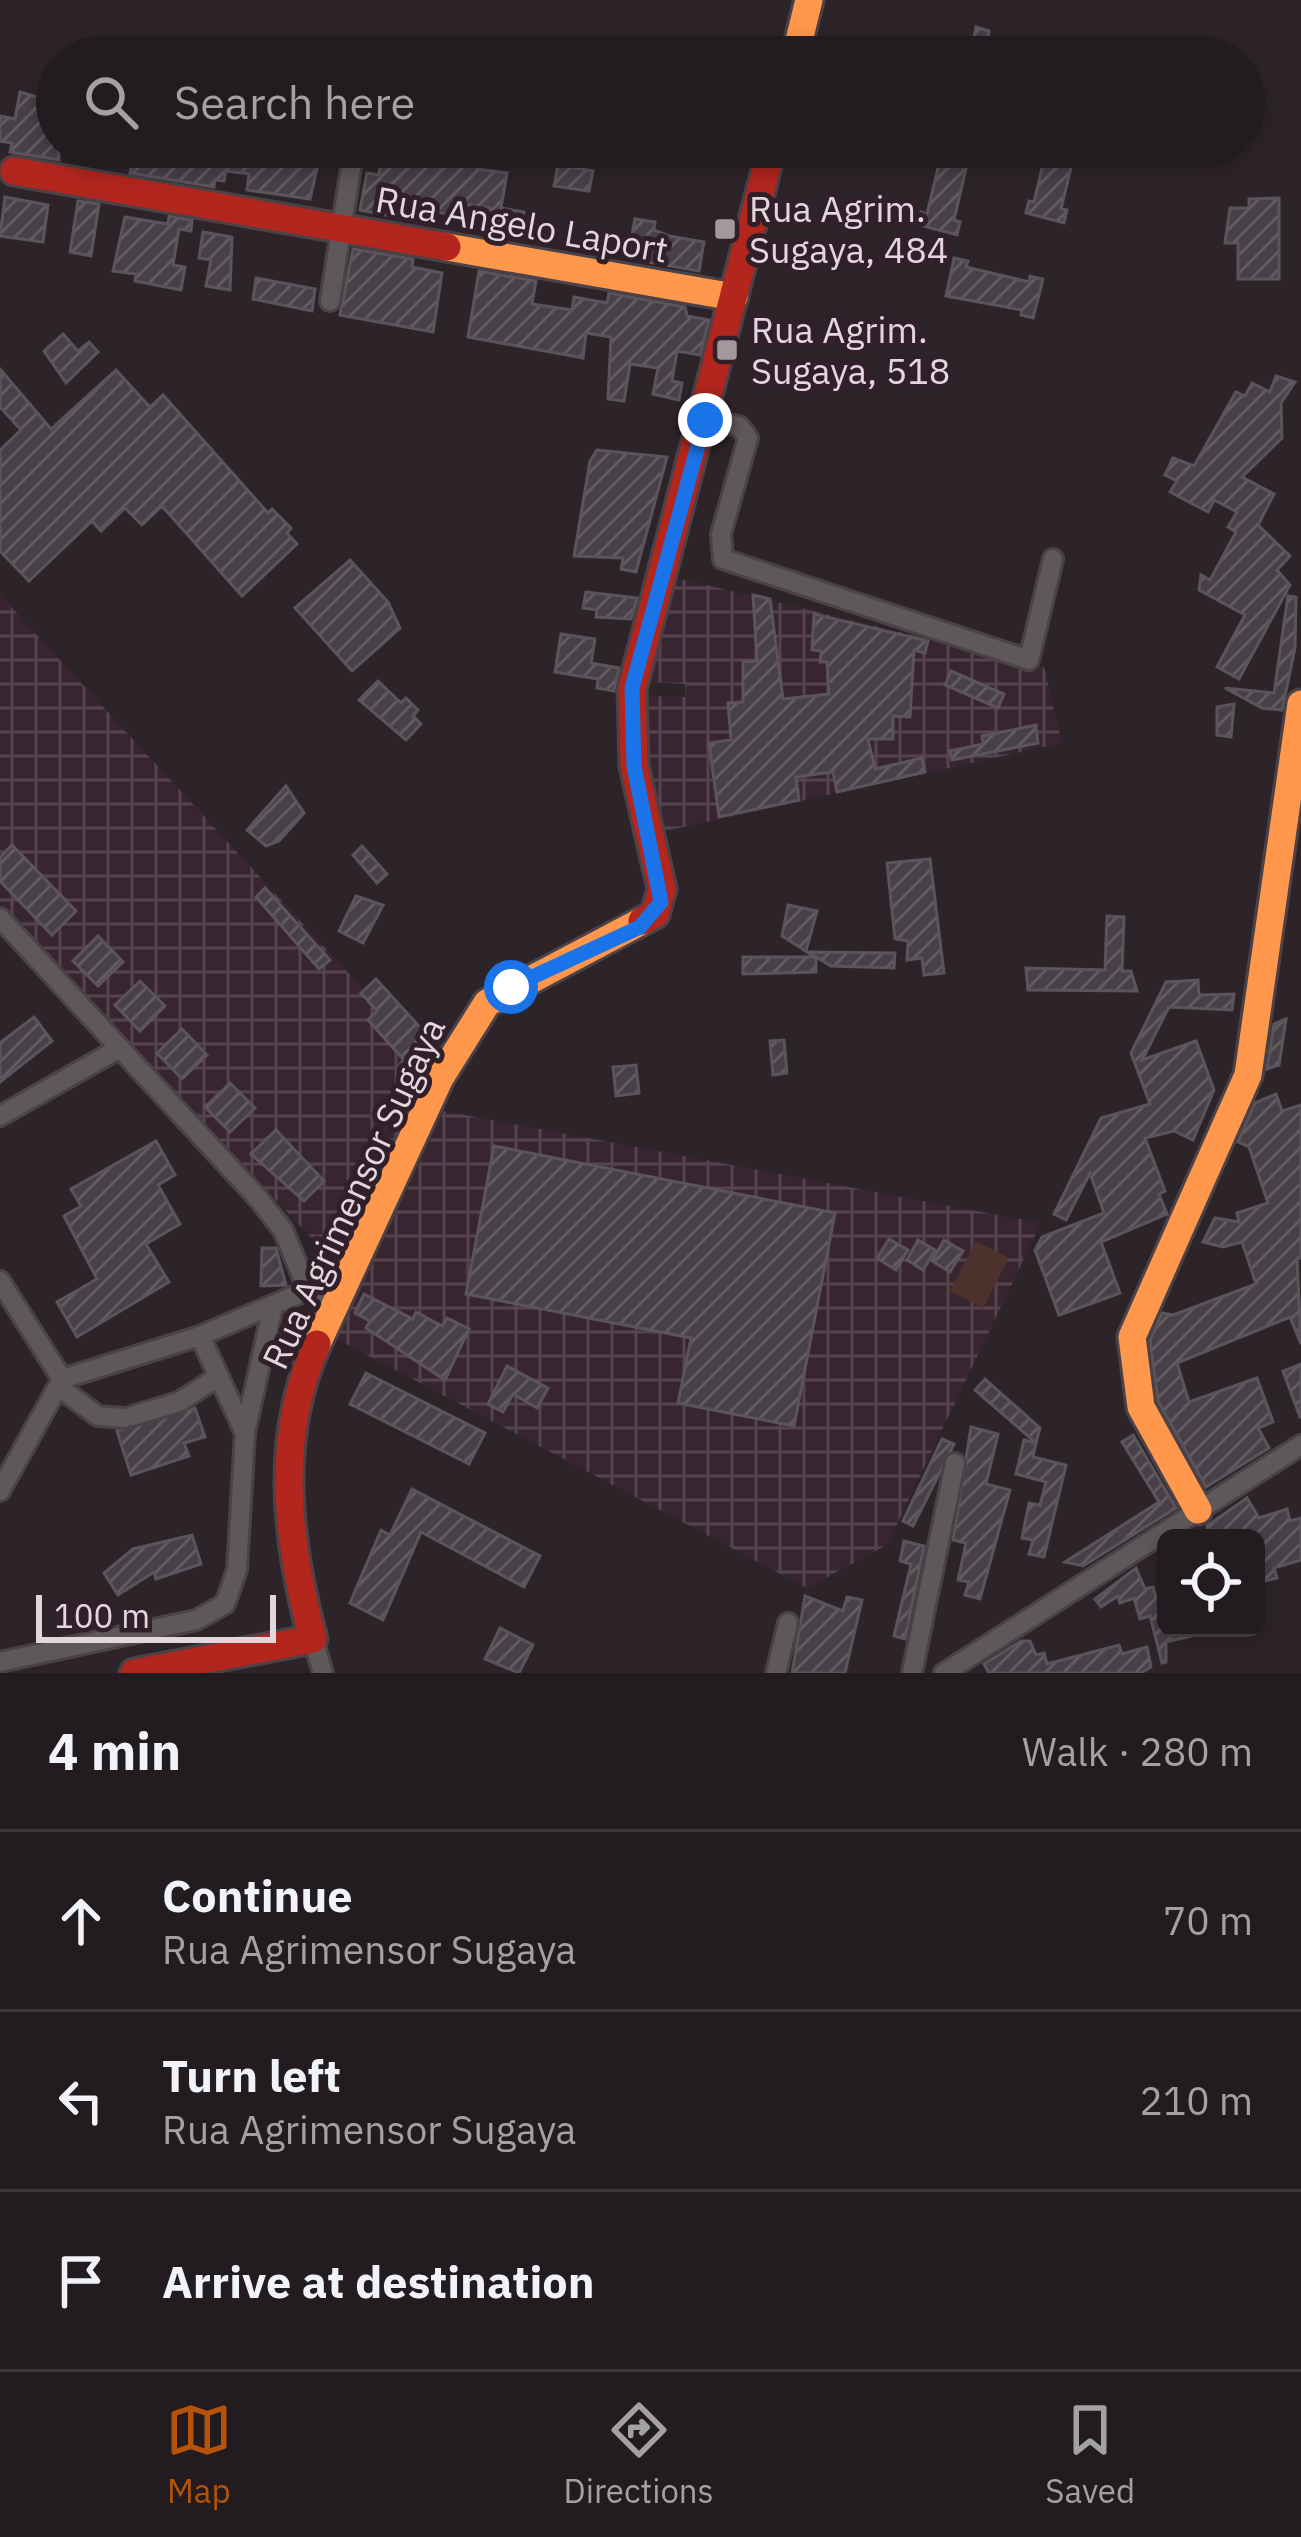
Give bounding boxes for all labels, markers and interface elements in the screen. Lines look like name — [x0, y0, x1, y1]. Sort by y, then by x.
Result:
search box — [36, 36, 1265, 168]
icon: search — [78, 69, 144, 135]
text: Search here — [174, 73, 415, 131]
street label: Rua Angelo Laport — [372, 175, 672, 273]
place label: Rua Agrim. Sugaya, 484 — [749, 185, 948, 273]
marker: Rua Agrim. Sugaya, 484 — [712, 216, 738, 242]
place label: Rua Agrim. Sugaya, 518 — [751, 306, 950, 394]
marker: Rua Agrim. Sugaya, 518 — [714, 337, 740, 363]
route end — [678, 393, 732, 447]
route start — [484, 960, 538, 1014]
street label: Rua Agrimensor Sugaya — [251, 1010, 455, 1376]
map controls — [1157, 1529, 1265, 1637]
button: locate — [1157, 1529, 1265, 1637]
scale bar — [36, 1589, 276, 1642]
text: 100 m — [54, 1594, 150, 1637]
text: 4 min — [48, 1718, 181, 1784]
text: Walk · 280 m — [1022, 1726, 1253, 1777]
text: Continue — [162, 1866, 353, 1924]
icon: ahead — [48, 1888, 114, 1954]
text: 70 m — [1163, 1895, 1253, 1946]
text: Rua Agrimensor Sugaya — [162, 1924, 576, 1975]
text: Turn left — [162, 2046, 341, 2104]
icon: left — [48, 2068, 114, 2134]
text: 210 m — [1140, 2075, 1253, 2126]
text: Rua Agrimensor Sugaya — [162, 2104, 576, 2155]
icon: arrive — [48, 2248, 114, 2314]
text: Arrive at destination — [162, 2252, 595, 2310]
tab: Map — [166, 2397, 232, 2512]
tab: Directions — [564, 2397, 714, 2512]
tab: Saved — [1045, 2397, 1135, 2512]

